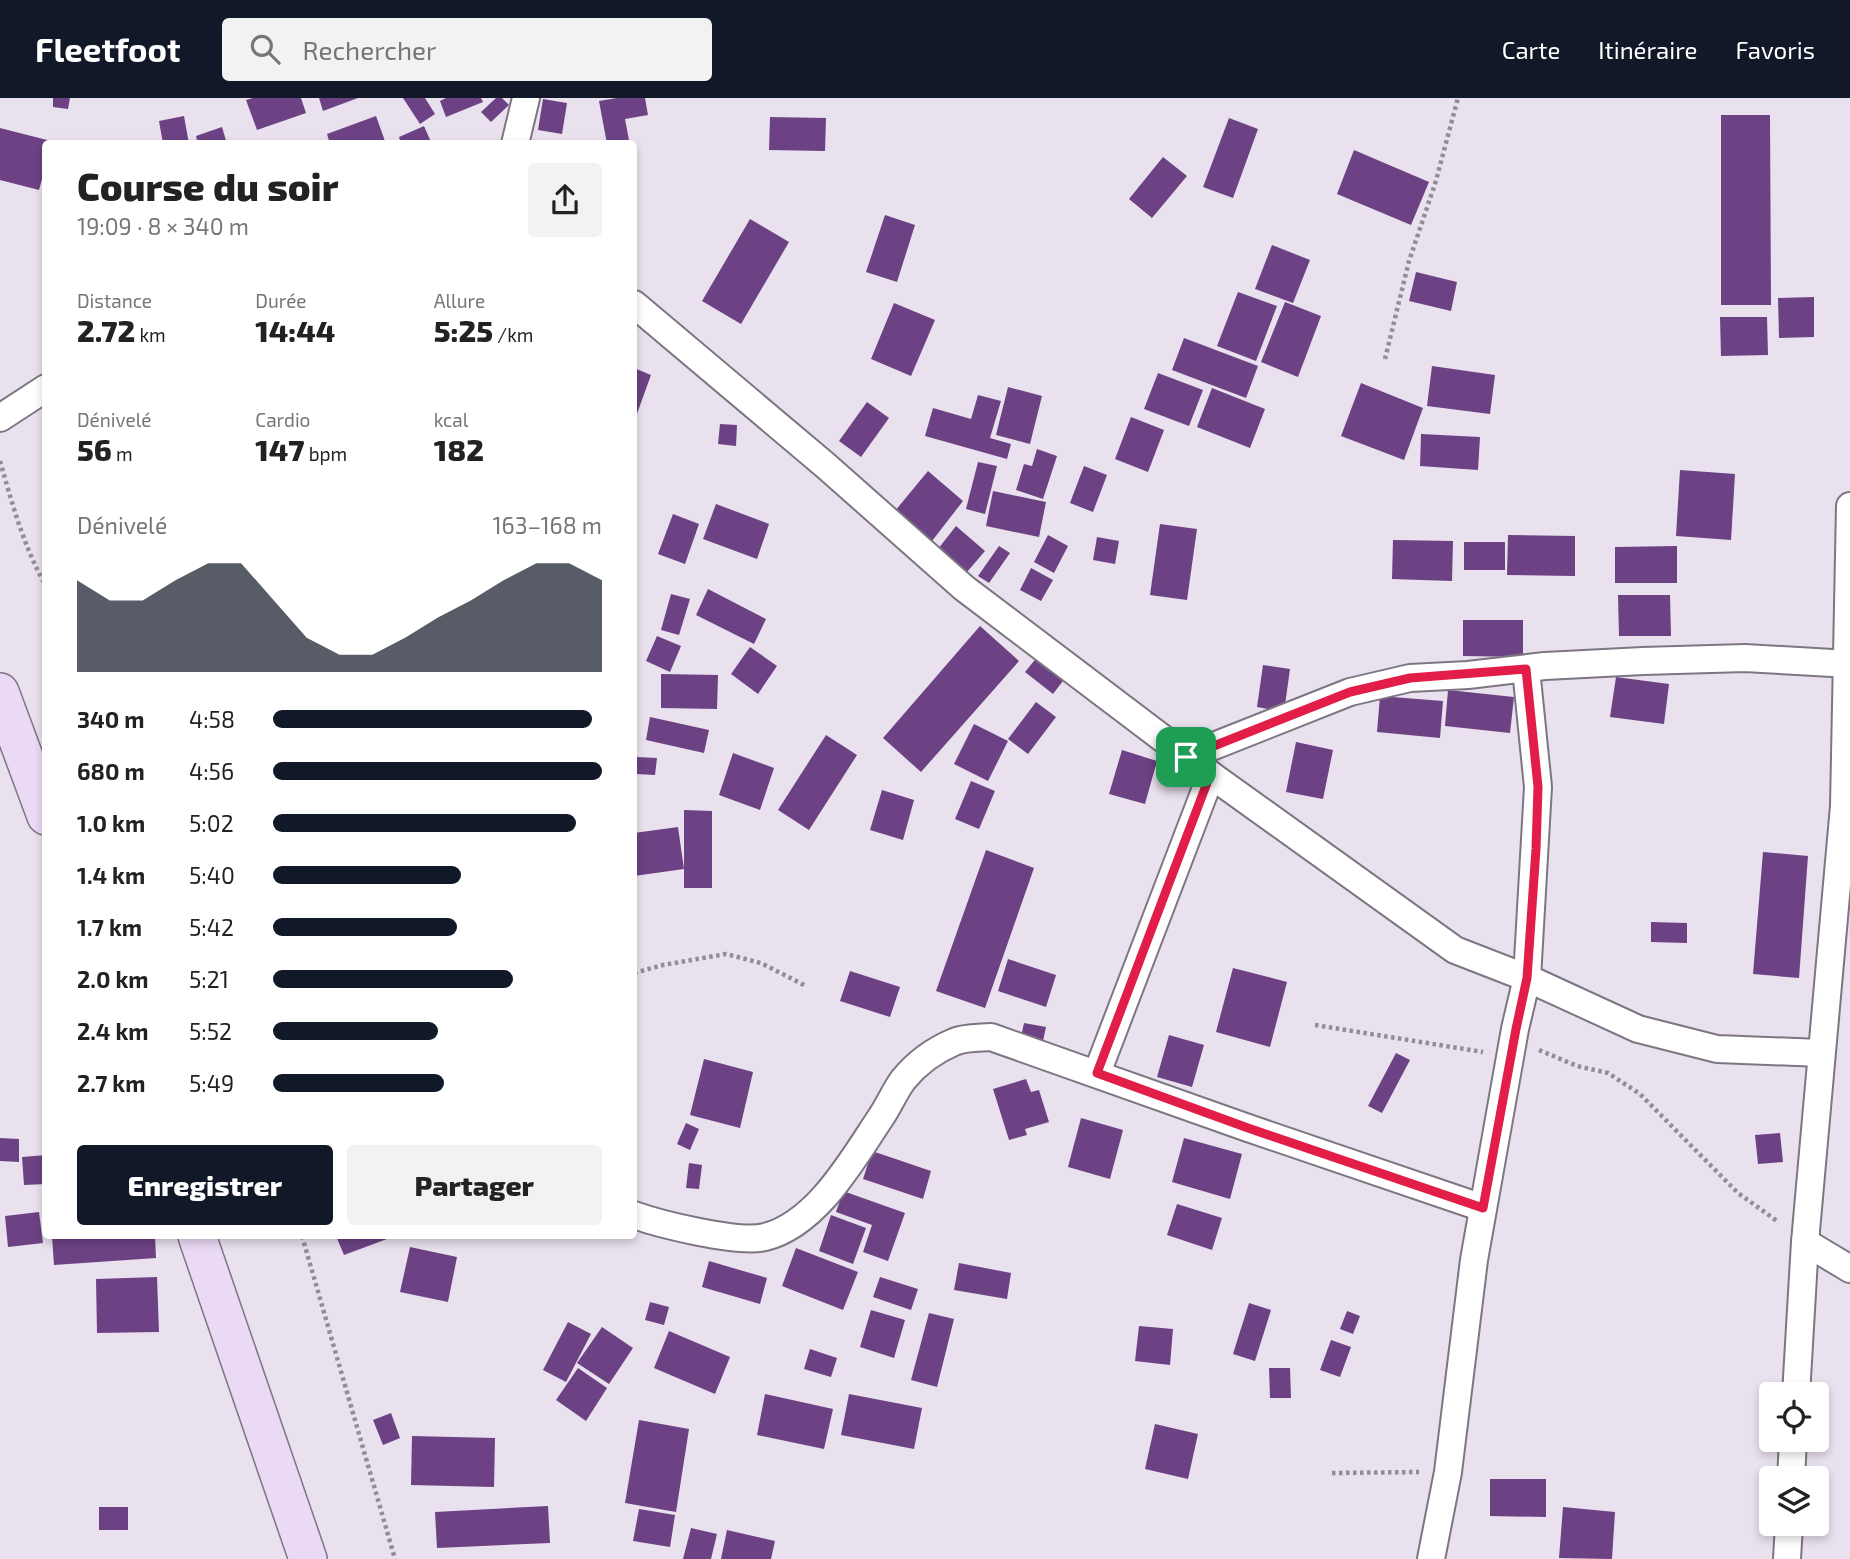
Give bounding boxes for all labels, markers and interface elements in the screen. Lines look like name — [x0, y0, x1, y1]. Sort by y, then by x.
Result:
search box — [222, 18, 712, 81]
text: Fleetfoot — [35, 29, 180, 69]
icon: search — [246, 30, 284, 68]
text: Rechercher — [302, 34, 436, 65]
text: Carte — [1502, 35, 1560, 64]
text: Itinéraire — [1598, 35, 1697, 64]
text: Favoris — [1735, 35, 1815, 64]
text: Course du soir — [77, 163, 338, 209]
button: share — [528, 163, 602, 237]
text: 19:09 · 8 × 340 m — [77, 212, 249, 240]
text: Distance — [77, 289, 152, 312]
text: Durée — [255, 289, 307, 312]
text: Allure — [434, 289, 485, 312]
text: 2.72 — [77, 312, 135, 348]
text: 14:44 — [255, 312, 335, 348]
text: 5:25 — [434, 312, 493, 348]
text: km — [135, 323, 166, 346]
text: /km — [493, 323, 533, 346]
text: Dénivelé — [77, 408, 152, 431]
text: Cardio — [255, 408, 310, 431]
text: kcal — [434, 408, 468, 431]
text: 56 — [77, 431, 112, 467]
text: 147 — [255, 431, 304, 467]
text: 182 — [434, 431, 484, 467]
text: m — [112, 442, 133, 465]
text: bpm — [304, 442, 347, 465]
text: Dénivelé — [77, 511, 167, 539]
text: 163–168 m — [492, 511, 602, 539]
text: 340 m — [77, 705, 144, 733]
text: 4:58 — [189, 705, 235, 733]
pin — [1156, 727, 1216, 787]
icon: arrive — [1167, 738, 1205, 776]
text: 680 m — [77, 757, 145, 785]
text: 4:56 — [189, 757, 234, 785]
text: 1.0 km — [77, 809, 145, 837]
text: 5:02 — [189, 809, 234, 837]
text: 1.4 km — [77, 861, 145, 889]
text: 5:40 — [189, 861, 235, 889]
text: 1.7 km — [77, 913, 142, 941]
text: 5:42 — [189, 913, 234, 941]
text: 2.0 km — [77, 965, 149, 993]
text: 5:21 — [189, 965, 229, 993]
text: 2.4 km — [77, 1017, 149, 1045]
text: 5:52 — [189, 1017, 232, 1045]
text: 2.7 km — [77, 1069, 145, 1097]
text: 5:49 — [189, 1069, 234, 1097]
button: Enregistrer — [77, 1145, 333, 1225]
button: Partager — [347, 1145, 602, 1225]
map controls — [1759, 1382, 1829, 1536]
button: locate — [1759, 1382, 1829, 1452]
button: layers — [1759, 1466, 1829, 1536]

